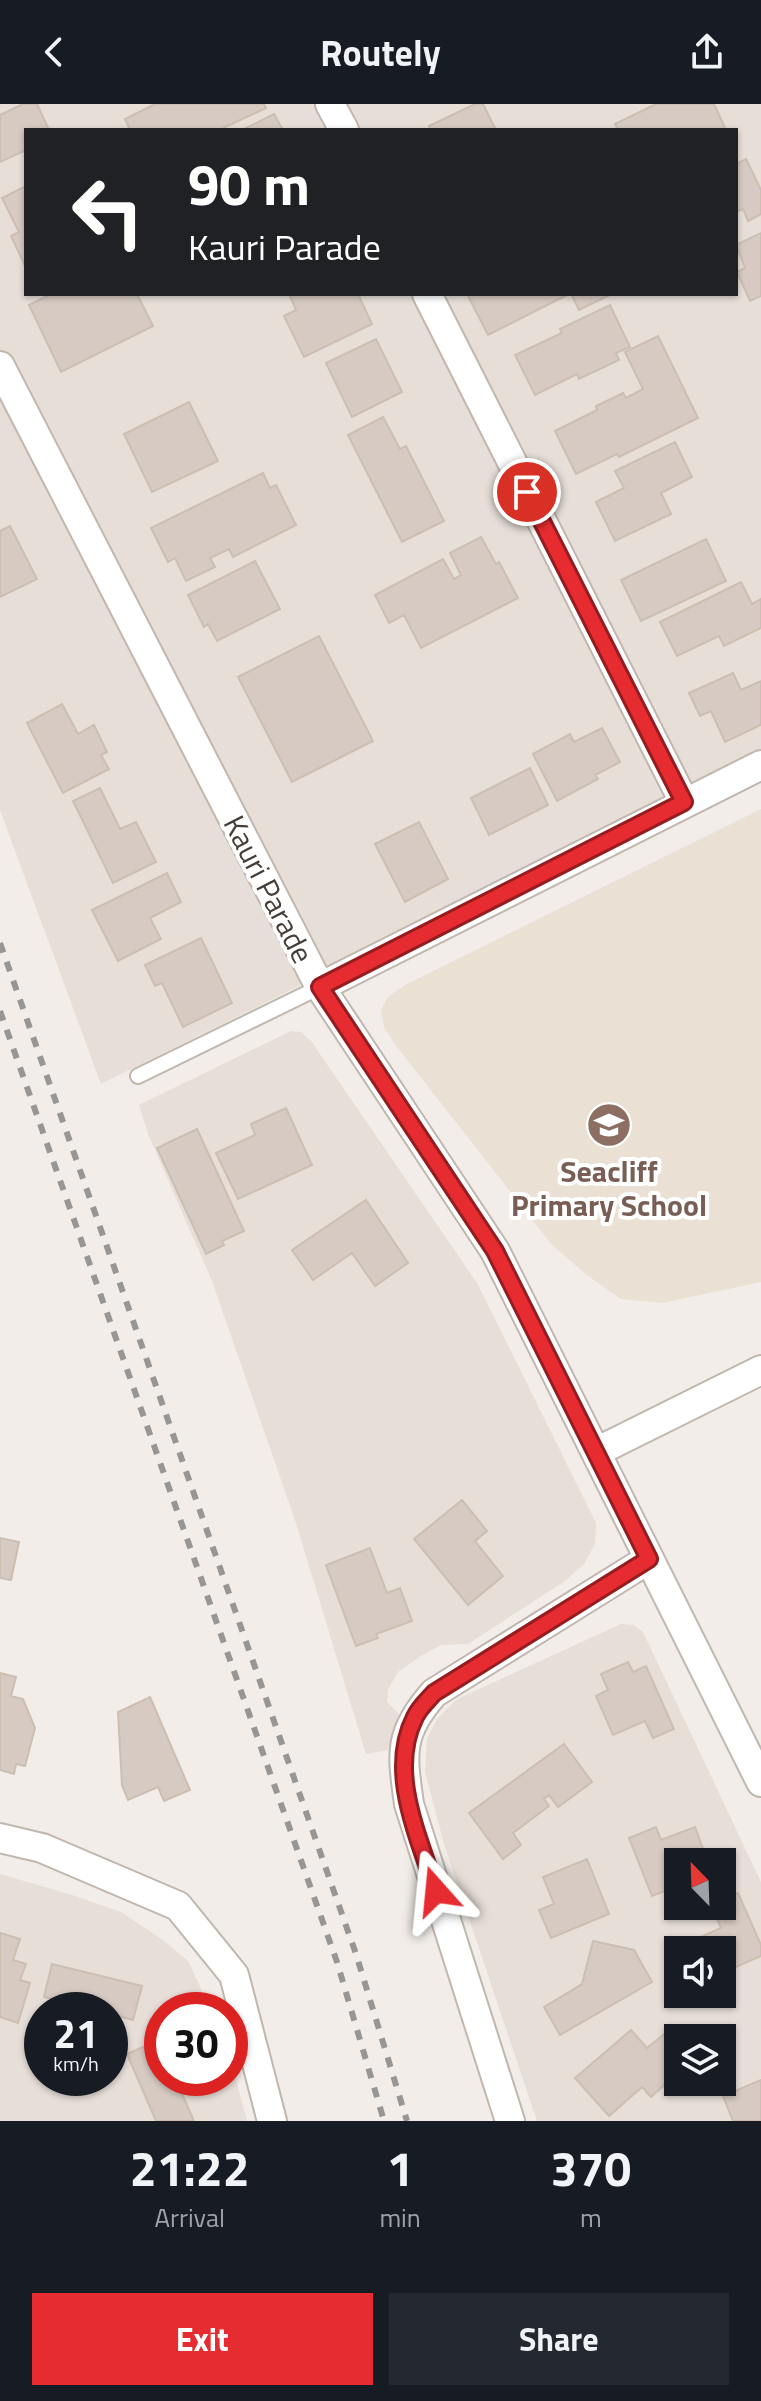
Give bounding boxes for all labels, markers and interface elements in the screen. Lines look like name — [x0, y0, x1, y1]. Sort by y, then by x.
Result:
text: Routely — [320, 25, 441, 80]
icon: back — [32, 30, 76, 74]
icon: share — [685, 30, 729, 74]
text: 90 m — [188, 142, 310, 227]
icon: left — [56, 160, 160, 264]
text: Kauri Parade — [188, 219, 381, 274]
pin — [493, 458, 561, 526]
icon: arrive — [505, 470, 549, 514]
street label: Kauri Parade — [212, 807, 326, 971]
school or university icon: Seacliff Primary School — [585, 1101, 633, 1149]
place label: Seacliff Primary School — [511, 1148, 707, 1228]
north arrow — [664, 1848, 736, 1920]
map controls — [664, 1848, 736, 2096]
position arrow — [394, 1849, 478, 1933]
button: sound — [664, 1936, 736, 2008]
speed limit sign: 30 — [144, 1992, 248, 2096]
text: 21 — [54, 2003, 98, 2064]
button: layers — [664, 2024, 736, 2096]
text: km/h — [53, 2048, 99, 2079]
text: 21:22 — [130, 2132, 250, 2205]
text: 1 — [387, 2132, 414, 2205]
text: 370 — [551, 2132, 631, 2205]
text: Arrival — [154, 2198, 225, 2237]
text: min — [379, 2198, 421, 2237]
text: m — [580, 2198, 602, 2237]
button: Exit — [32, 2293, 373, 2385]
button: Share — [389, 2293, 729, 2385]

